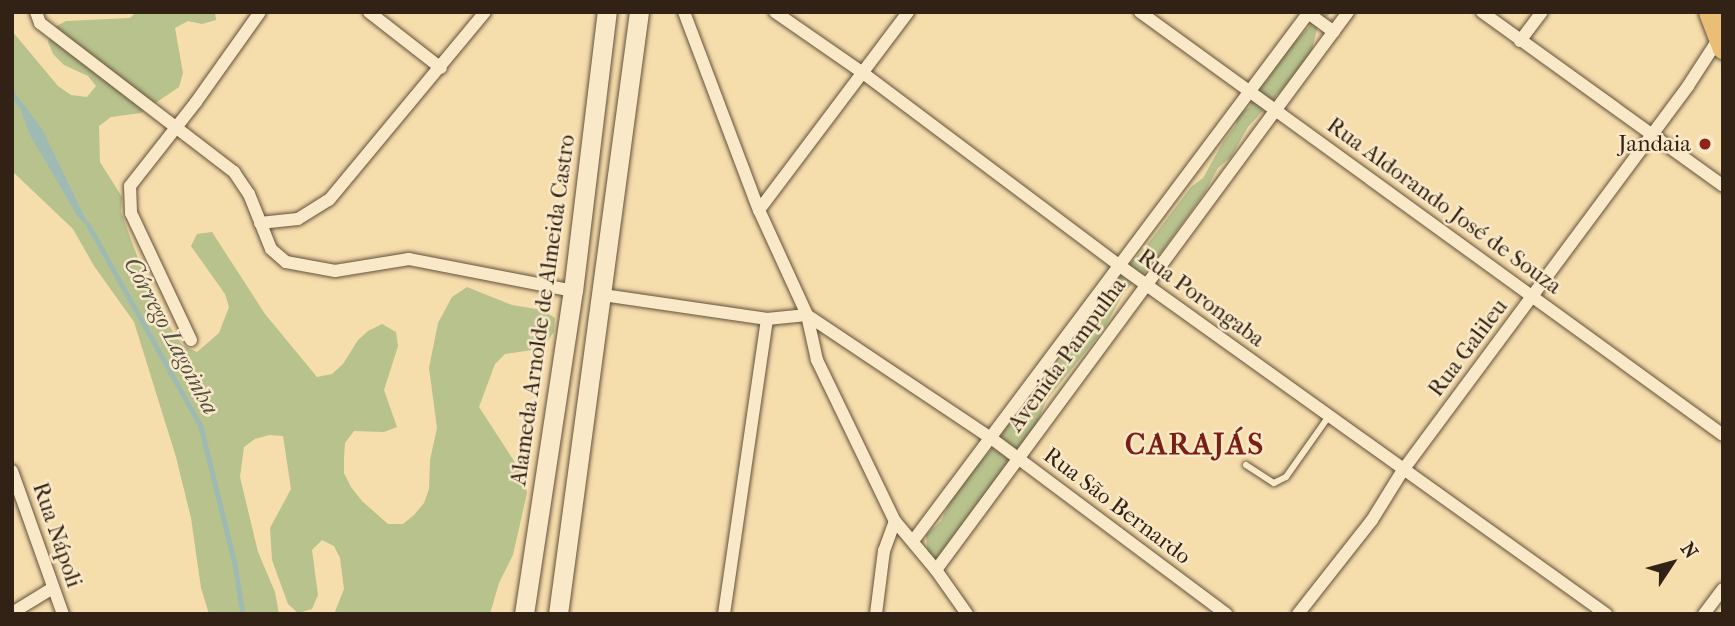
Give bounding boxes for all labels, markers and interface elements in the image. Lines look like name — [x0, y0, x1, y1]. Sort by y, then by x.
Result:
street label: Rua Aldorando José de Souza — [1321, 112, 1567, 300]
place label: Jandaia — [1618, 130, 1691, 158]
street label: Alameda Arnolde de Almeida Castro — [505, 133, 581, 487]
marker: Jandaia — [1697, 136, 1713, 152]
street label: Rua Porongaba — [1132, 243, 1270, 353]
water label: Córrego Lagoinha — [117, 252, 225, 420]
street label: Avenida Pampulha — [1002, 273, 1132, 437]
street label: Rua Galileu — [1422, 294, 1514, 402]
district label: CARAJÁS — [1126, 427, 1264, 463]
street label: Rua São Bernardo — [1038, 441, 1196, 571]
street label: Rua Nápoli — [26, 479, 88, 591]
north arrow — [1637, 528, 1707, 598]
text: N — [1676, 538, 1702, 563]

